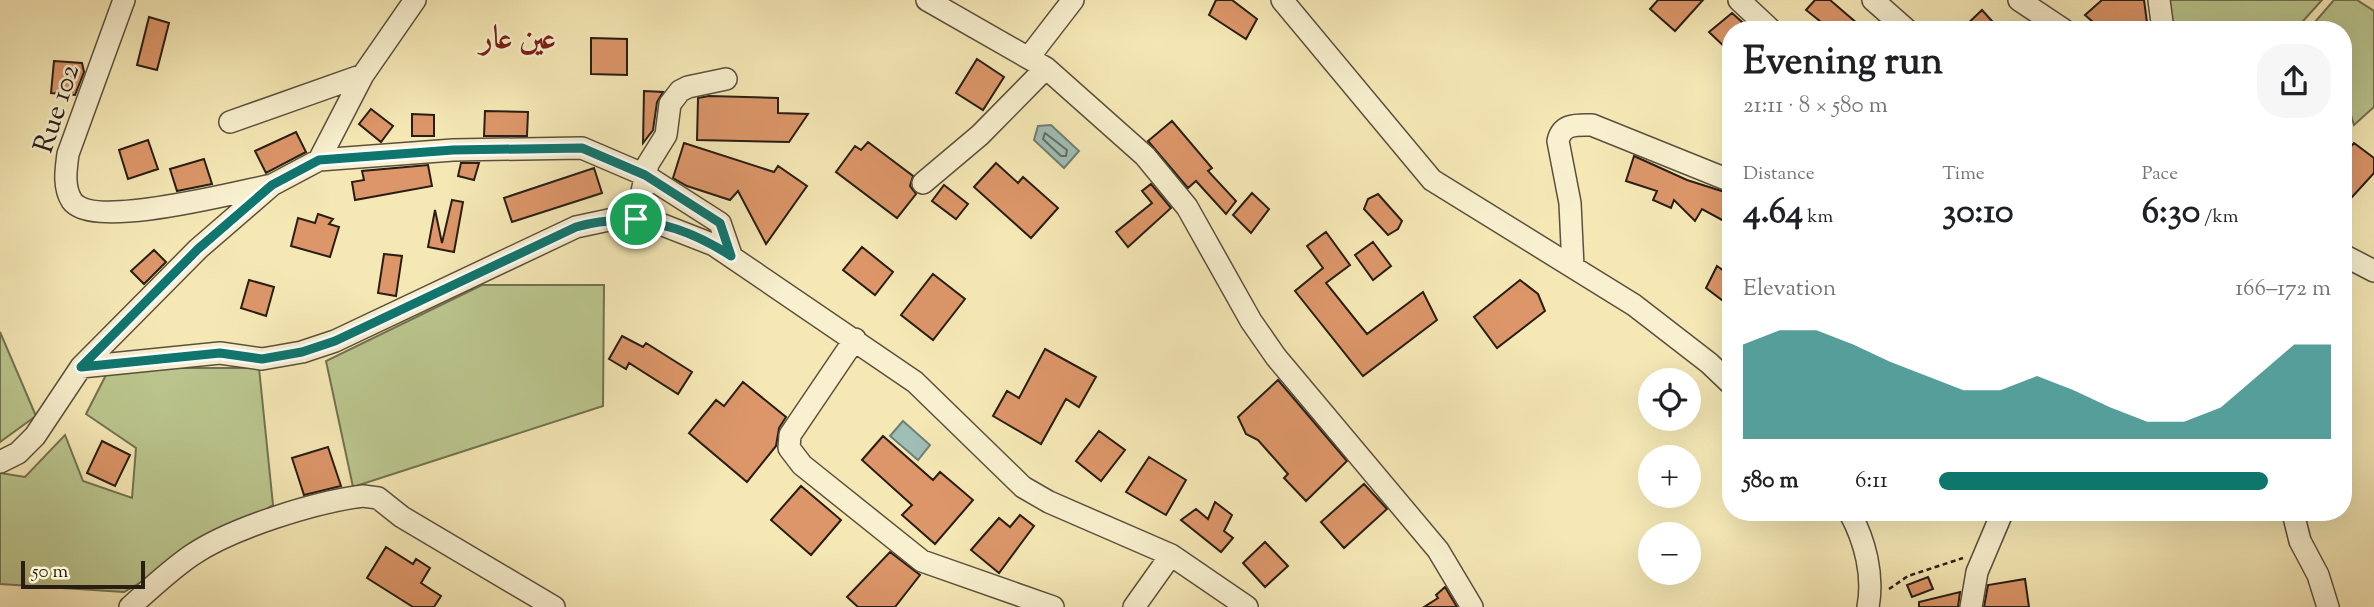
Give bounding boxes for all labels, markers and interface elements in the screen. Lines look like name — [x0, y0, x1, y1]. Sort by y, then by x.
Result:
district label: عين عار — [477, 17, 556, 63]
text: Evening run — [1743, 37, 1943, 91]
button: share — [2257, 44, 2331, 118]
street label: Rue 102 — [25, 59, 91, 159]
text: 21:11 · 8 × 580 m — [1743, 90, 1888, 123]
text: Distance — [1743, 161, 1815, 188]
text: Time — [1942, 161, 1985, 188]
text: Pace — [2142, 161, 2178, 188]
text: 4.64 — [1743, 188, 1803, 239]
text: 30:10 — [1942, 188, 2013, 239]
text: 6:30 — [2142, 188, 2200, 239]
pin — [606, 189, 666, 249]
icon: arrive — [617, 200, 655, 238]
text: km — [1803, 204, 1833, 231]
text: /km — [2200, 204, 2239, 231]
text: Elevation — [1743, 273, 1836, 306]
text: 166–172 m — [2235, 273, 2331, 306]
map controls — [1638, 368, 1701, 585]
button: locate — [1638, 368, 1701, 431]
button: + — [1638, 445, 1701, 508]
text: 580 m — [1743, 465, 1798, 498]
text: 6:11 — [1855, 465, 1888, 498]
button: − — [1638, 522, 1701, 585]
scale bar — [21, 558, 145, 590]
text: 50 m — [32, 559, 68, 586]

